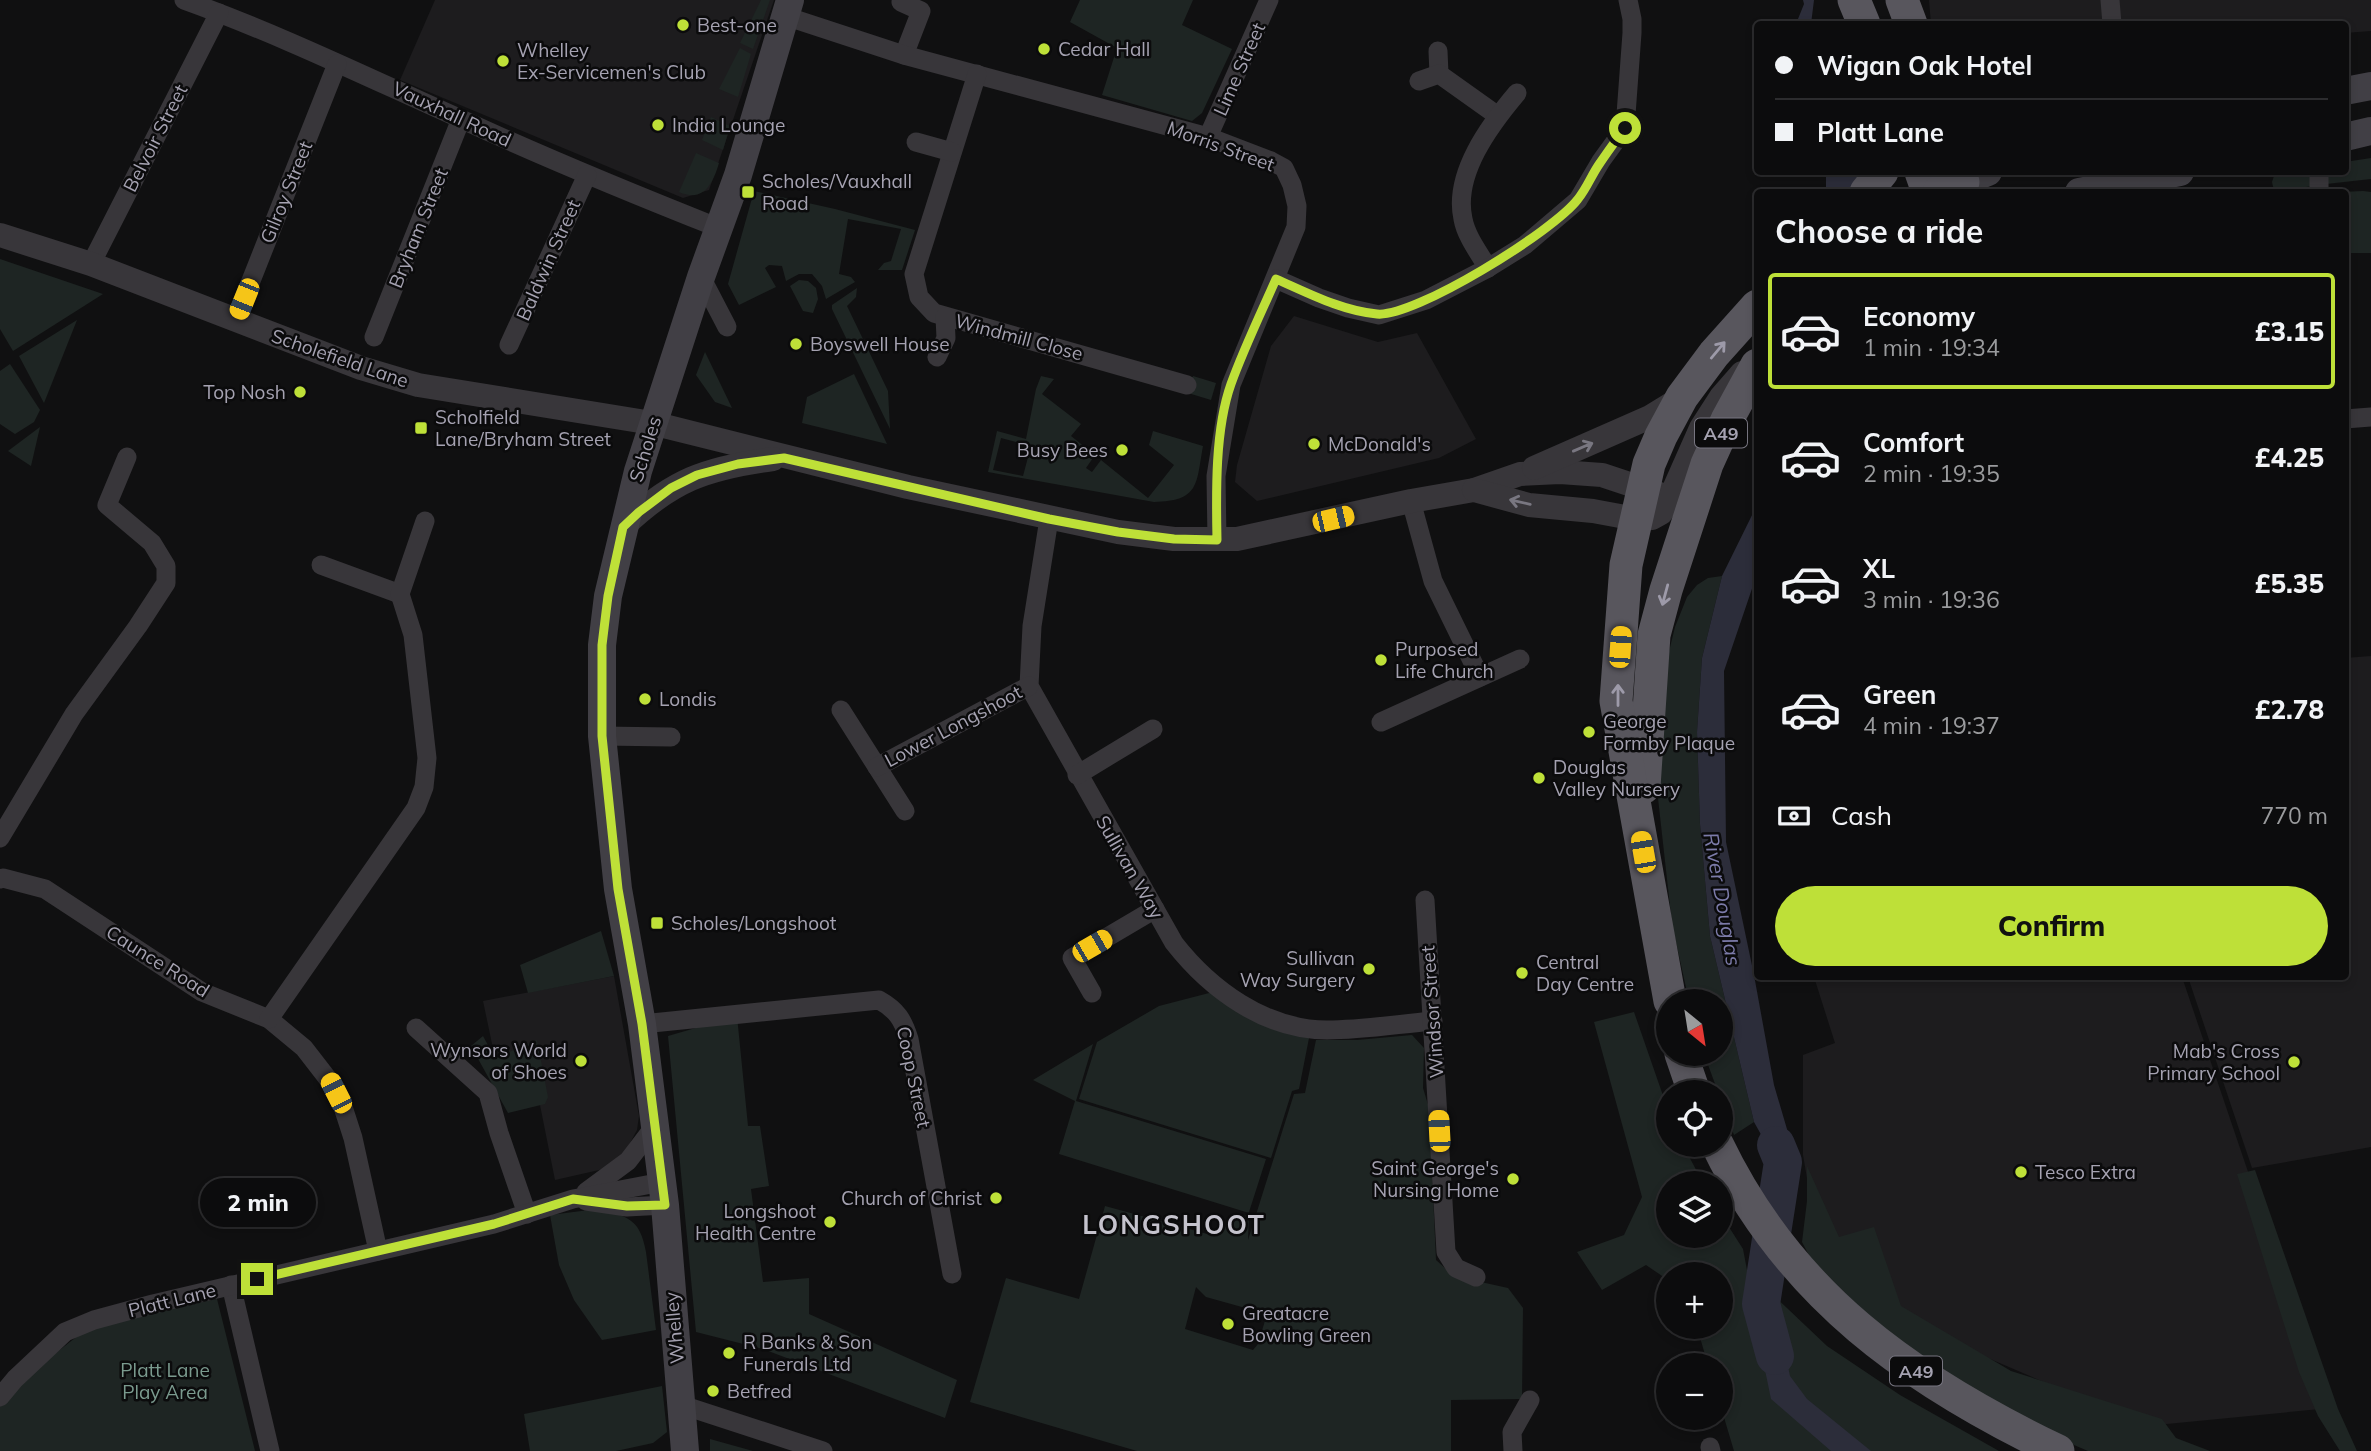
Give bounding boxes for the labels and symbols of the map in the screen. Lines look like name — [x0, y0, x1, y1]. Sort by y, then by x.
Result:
place label: Best-one — [697, 13, 777, 37]
marker: Best-one — [675, 17, 691, 33]
street label: Lime Street — [1208, 18, 1270, 119]
place label: Cedar Hall — [1058, 37, 1150, 61]
place label: Whelley Ex-Servicemen's Club — [517, 38, 706, 84]
marker: Cedar Hall — [1036, 41, 1052, 57]
marker: Whelley Ex-Servicemen's Club — [495, 53, 511, 69]
street label: Vauxhall Road — [389, 76, 515, 152]
street label: Belvoir Street — [118, 80, 193, 196]
route start — [1609, 112, 1641, 144]
place label: India Lounge — [672, 113, 785, 137]
street label: Morris Street — [1164, 116, 1278, 177]
marker: India Lounge — [650, 117, 666, 133]
street label: Gilroy Street — [255, 137, 317, 247]
street label: Bryham Street — [383, 164, 453, 291]
place label: Scholes/Vauxhall Road — [762, 169, 912, 215]
marker: Scholes/Vauxhall Road — [740, 184, 756, 200]
street label: Baldwin Street — [511, 195, 586, 324]
car — [227, 276, 262, 322]
street label: Windmill Close — [952, 308, 1086, 366]
street label: Scholefield Lane — [268, 323, 412, 393]
place label: Boyswell House — [810, 332, 950, 356]
marker: Boyswell House — [788, 336, 804, 352]
one-way arrow — [1709, 341, 1725, 359]
place label: Top Nosh — [203, 380, 286, 404]
marker: Top Nosh — [292, 384, 308, 400]
place label: Scholfield Lane/Bryham Street — [435, 405, 611, 451]
street label: Scholes — [624, 413, 666, 485]
road number: A49 — [1695, 418, 1747, 447]
marker: Scholfield Lane/Bryham Street — [413, 420, 429, 436]
place label: McDonald's — [1328, 432, 1431, 456]
marker: McDonald's — [1306, 436, 1322, 452]
place label: Busy Bees — [1017, 438, 1108, 462]
one-way arrow — [1572, 440, 1593, 453]
marker: Busy Bees — [1114, 442, 1130, 458]
one-way arrow — [1509, 495, 1532, 508]
car — [1311, 504, 1356, 534]
one-way arrow — [1658, 584, 1671, 606]
car — [1609, 625, 1632, 669]
place label: Purposed Life Church — [1395, 637, 1494, 683]
marker: Purposed Life Church — [1373, 652, 1389, 668]
street label: Lower Longshoot — [880, 680, 1026, 772]
one-way arrow — [1611, 684, 1625, 707]
place label: Londis — [659, 687, 717, 711]
marker: Londis — [637, 691, 653, 707]
place label: George Formby Plaque — [1603, 709, 1735, 755]
marker: George Formby Plaque — [1581, 724, 1597, 740]
place label: Douglas Valley Nursery — [1553, 755, 1680, 801]
marker: Douglas Valley Nursery — [1531, 770, 1547, 786]
street label: Sullivan Way — [1091, 811, 1169, 923]
car — [1630, 829, 1657, 875]
water label: River Douglas — [1698, 830, 1748, 968]
place label: Scholes/Longshoot — [671, 911, 837, 935]
marker: Scholes/Longshoot — [649, 915, 665, 931]
street label: Caunce Road — [102, 920, 214, 1002]
car — [1069, 926, 1116, 966]
street label: Windsor Street — [1415, 945, 1449, 1079]
place label: Sullivan Way Surgery — [1240, 946, 1355, 992]
place label: Central Day Centre — [1536, 950, 1634, 996]
marker: Sullivan Way Surgery — [1361, 961, 1377, 977]
marker: Central Day Centre — [1514, 965, 1530, 981]
north arrow — [1656, 989, 1732, 1066]
street label: Coop Street — [892, 1024, 937, 1130]
place label: Wynsors World of Shoes — [430, 1038, 567, 1084]
place label: Mab's Cross Primary School — [2147, 1039, 2280, 1085]
marker: Wynsors World of Shoes — [573, 1053, 589, 1069]
marker: Mab's Cross Primary School — [2286, 1054, 2302, 1070]
car — [318, 1070, 355, 1116]
car — [1428, 1109, 1451, 1153]
place label: Saint George's Nursing Home — [1371, 1156, 1499, 1202]
place label: Tesco Extra — [2035, 1160, 2136, 1184]
marker: Tesco Extra — [2013, 1164, 2029, 1180]
marker: Saint George's Nursing Home — [1505, 1171, 1521, 1187]
callout: 2 min — [199, 1178, 315, 1226]
place label: Church of Christ — [841, 1186, 982, 1210]
marker: Church of Christ — [988, 1190, 1004, 1206]
place label: Longshoot Health Centre — [695, 1199, 816, 1245]
district label: LONGSHOOT — [1082, 1208, 1266, 1241]
marker: Longshoot Health Centre — [822, 1214, 838, 1230]
route end — [241, 1263, 273, 1295]
street label: Platt Lane — [126, 1278, 218, 1322]
street label: Whelley — [659, 1291, 689, 1365]
place label: Greatacre Bowling Green — [1242, 1301, 1371, 1347]
marker: Greatacre Bowling Green — [1220, 1316, 1236, 1332]
place label: R Banks & Son Funerals Ltd — [743, 1330, 872, 1376]
marker: R Banks & Son Funerals Ltd — [721, 1345, 737, 1361]
road number: A49 — [1890, 1356, 1942, 1386]
park label: Platt Lane Play Area — [120, 1358, 210, 1404]
place label: Betfred — [727, 1379, 792, 1403]
marker: Betfred — [705, 1383, 721, 1399]

